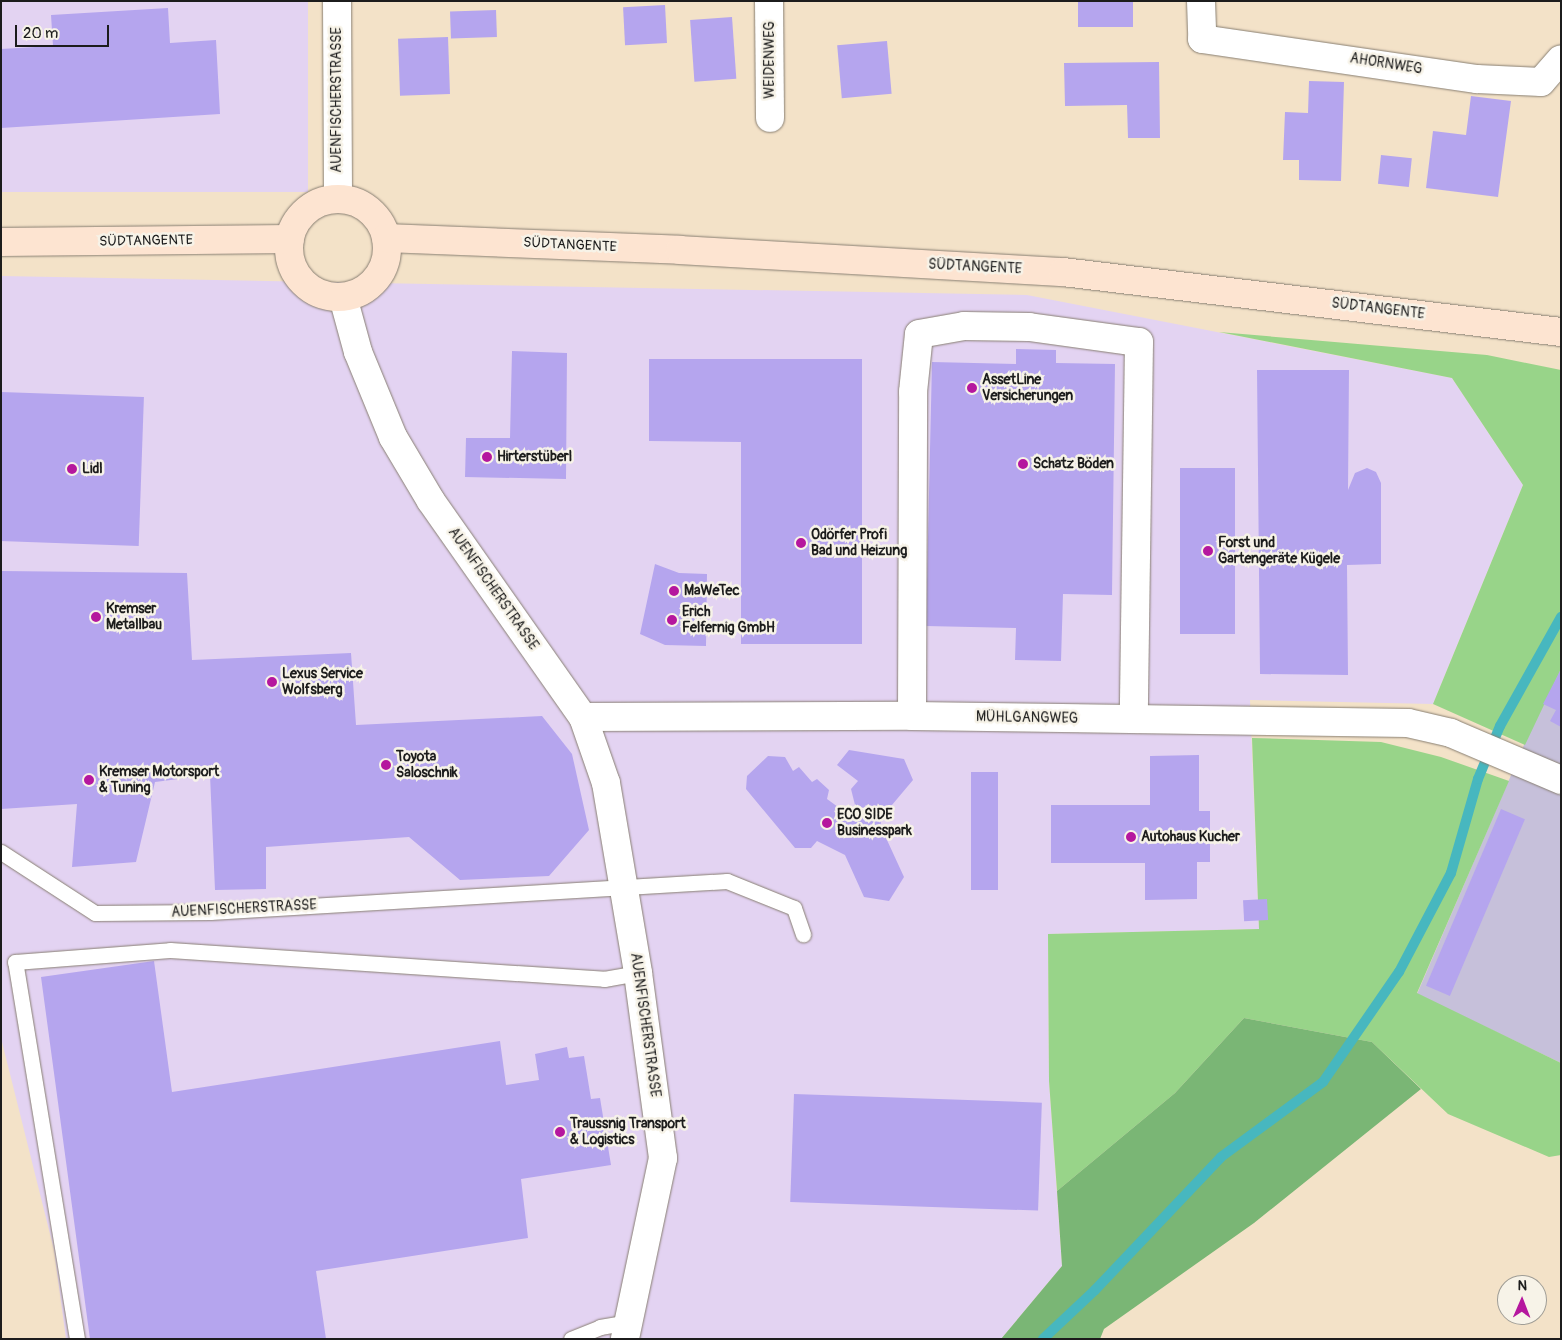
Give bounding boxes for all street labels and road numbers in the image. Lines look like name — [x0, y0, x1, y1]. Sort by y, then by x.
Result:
street label: WEIDENWEG — [762, 21, 778, 99]
street label: AUENFISCHERSTRASSE — [329, 27, 345, 173]
street label: AHORNWEG — [1349, 50, 1423, 78]
street label: SÜDTANGENTE — [99, 232, 193, 250]
street label: SÜDTANGENTE — [523, 234, 617, 256]
street label: SÜDTANGENTE — [928, 256, 1022, 278]
street label: SÜDTANGENTE — [1330, 295, 1426, 323]
street label: AUENFISCHERSTRASSE — [444, 525, 542, 653]
street label: MÜHLGANGWEG — [976, 709, 1078, 727]
street label: AUENFISCHERSTRASSE — [171, 897, 317, 921]
street label: AUENFISCHERSTRASSE — [627, 952, 663, 1098]

